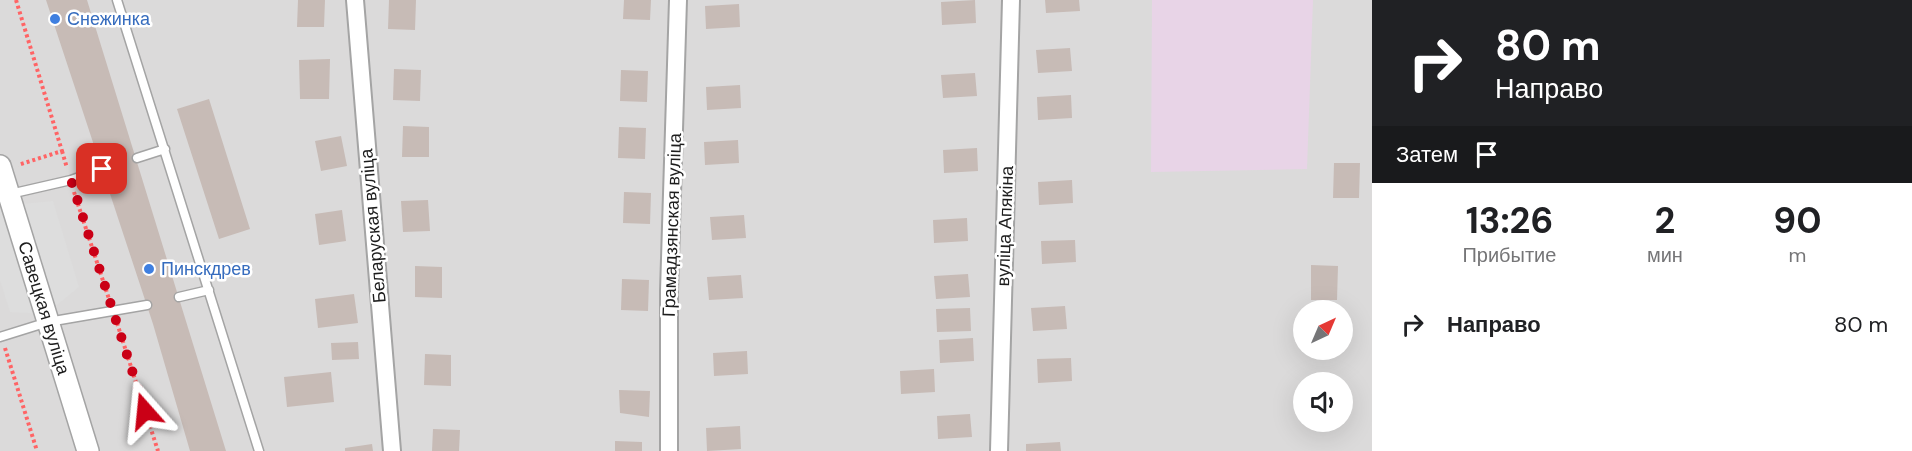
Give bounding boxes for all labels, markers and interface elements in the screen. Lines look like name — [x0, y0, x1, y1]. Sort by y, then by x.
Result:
place label: Снежинка — [67, 7, 151, 31]
marker: Снежинка — [48, 12, 62, 26]
text: 80 m — [1495, 18, 1601, 73]
icon: right — [1396, 24, 1474, 102]
text: Направо — [1495, 71, 1603, 106]
street label: Грамадзянская вуліца — [657, 132, 687, 317]
icon: arrive — [1470, 138, 1503, 171]
text: Затем — [1396, 140, 1458, 169]
pin — [76, 143, 127, 194]
street label: Беларуская вуліца — [354, 147, 392, 304]
icon: arrive — [85, 152, 118, 185]
street label: вуліца Апякіна — [991, 164, 1019, 287]
text: 13:26 — [1466, 197, 1553, 244]
text: 2 — [1654, 197, 1675, 244]
text: 90 — [1773, 197, 1822, 244]
street label: Савецкая вуліца — [12, 238, 76, 379]
text: Прибытие — [1462, 242, 1556, 268]
text: мин — [1647, 242, 1683, 268]
text: m — [1788, 242, 1806, 268]
place label: Пинскдрев — [161, 257, 251, 281]
marker: Пинскдрев — [142, 262, 156, 276]
north arrow — [1293, 300, 1353, 360]
map controls — [1293, 300, 1353, 432]
icon: right — [1396, 308, 1429, 341]
text: Направо — [1447, 310, 1541, 339]
text: 80 m — [1834, 310, 1888, 339]
button: sound — [1293, 372, 1353, 432]
position arrow — [113, 379, 177, 443]

